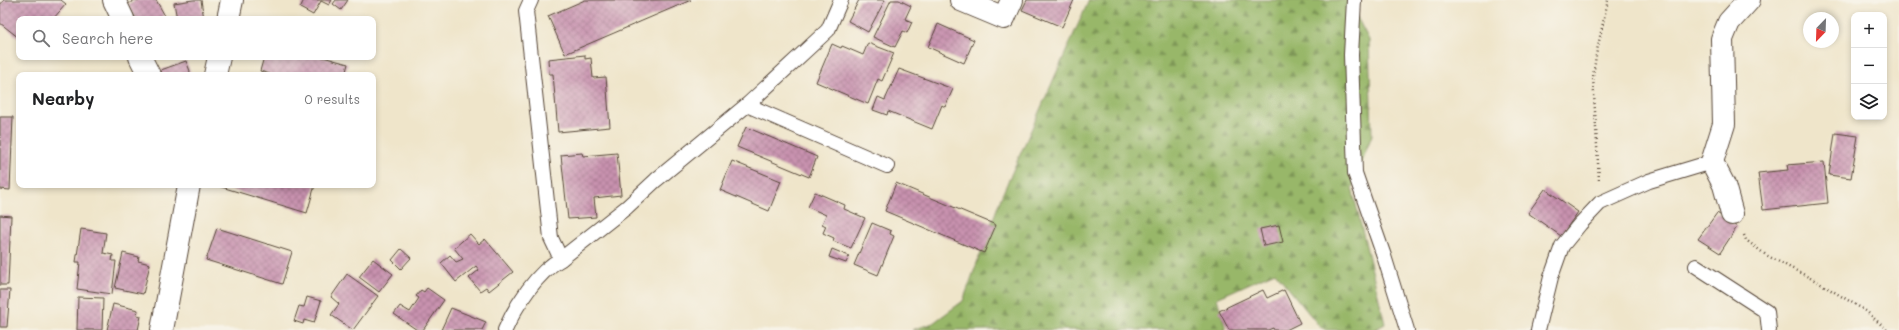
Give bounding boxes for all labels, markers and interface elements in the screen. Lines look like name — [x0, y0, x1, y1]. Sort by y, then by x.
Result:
north arrow — [1803, 12, 1839, 48]
map controls — [1851, 12, 1887, 120]
button: + — [1851, 12, 1887, 48]
search box — [16, 16, 376, 60]
icon: search — [30, 27, 52, 49]
text: Search here — [62, 28, 153, 48]
button: − — [1851, 48, 1887, 84]
button: layers — [1851, 84, 1887, 120]
text: Nearby — [32, 87, 94, 109]
text: 0 results — [305, 90, 360, 107]

